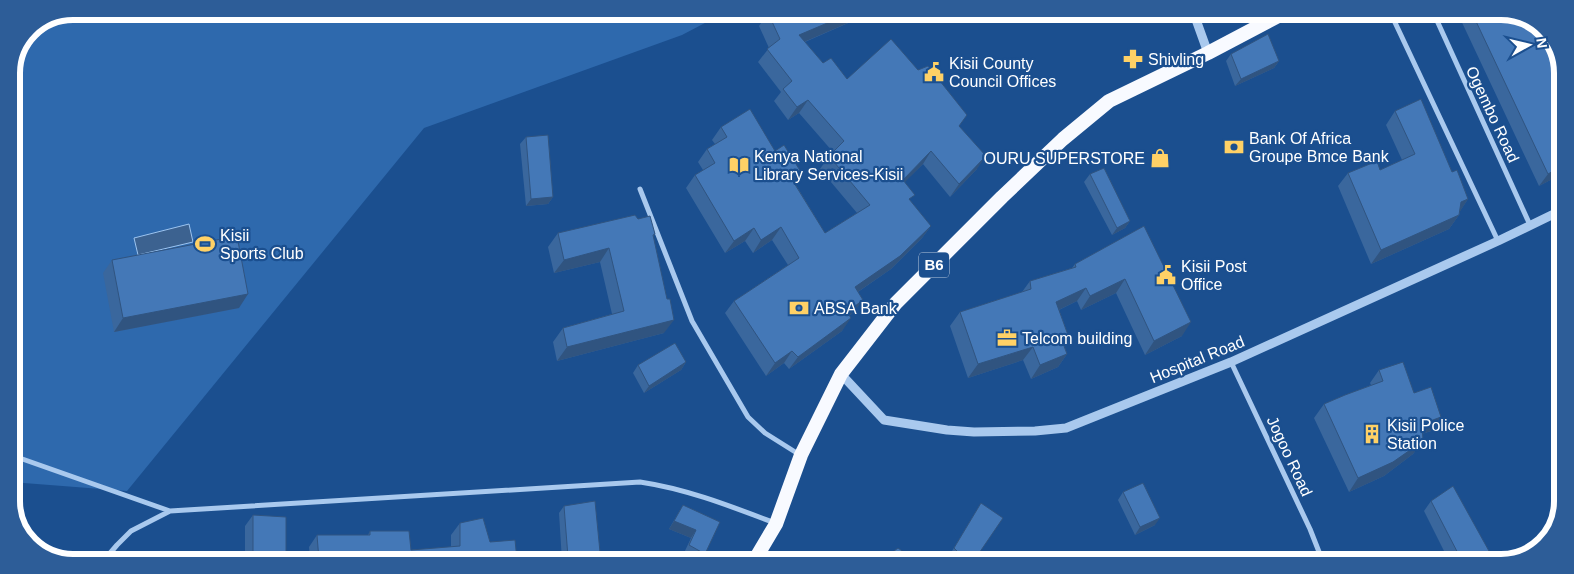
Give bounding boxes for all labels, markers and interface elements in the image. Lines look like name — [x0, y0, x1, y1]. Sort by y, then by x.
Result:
north arrow — [1504, 20, 1554, 70]
text: N — [1533, 37, 1551, 49]
pharmacy icon: Shivling — [1122, 48, 1144, 70]
place label: Shivling — [1148, 51, 1204, 68]
place label: Kisii County Council Offices — [949, 55, 1056, 90]
public building icon: Kisii County Council Offices — [923, 61, 945, 83]
street label: Ogembo Road — [1463, 63, 1522, 165]
place label: Bank Of Africa Groupe Bmce Bank — [1249, 130, 1390, 165]
bank icon: Bank Of Africa Groupe Bmce Bank — [1223, 136, 1245, 158]
shop icon: OURU SUPERSTORE — [1149, 147, 1171, 169]
place label: Kenya National Library Services-Kisii — [754, 148, 903, 183]
place label: OURU SUPERSTORE — [983, 150, 1145, 167]
library icon: Kenya National Library Services-Kisii — [728, 154, 750, 176]
place label: Kisii Sports Club — [220, 227, 304, 262]
sports icon: Kisii Sports Club — [194, 233, 216, 255]
road number: B6 — [919, 252, 949, 278]
place label: Kisii Post Office — [1181, 258, 1247, 293]
public building icon: Kisii Post Office — [1155, 264, 1177, 286]
bank icon: ABSA Bank — [788, 297, 810, 319]
place label: ABSA Bank — [814, 300, 898, 317]
office icon: Telcom building — [996, 327, 1018, 349]
place label: Telcom building — [1022, 330, 1132, 347]
street label: Hospital Road — [1147, 333, 1247, 386]
street label: Jogoo Road — [1264, 414, 1315, 499]
place label: Kisii Police Station — [1387, 417, 1464, 452]
building icon: Kisii Police Station — [1361, 423, 1383, 445]

